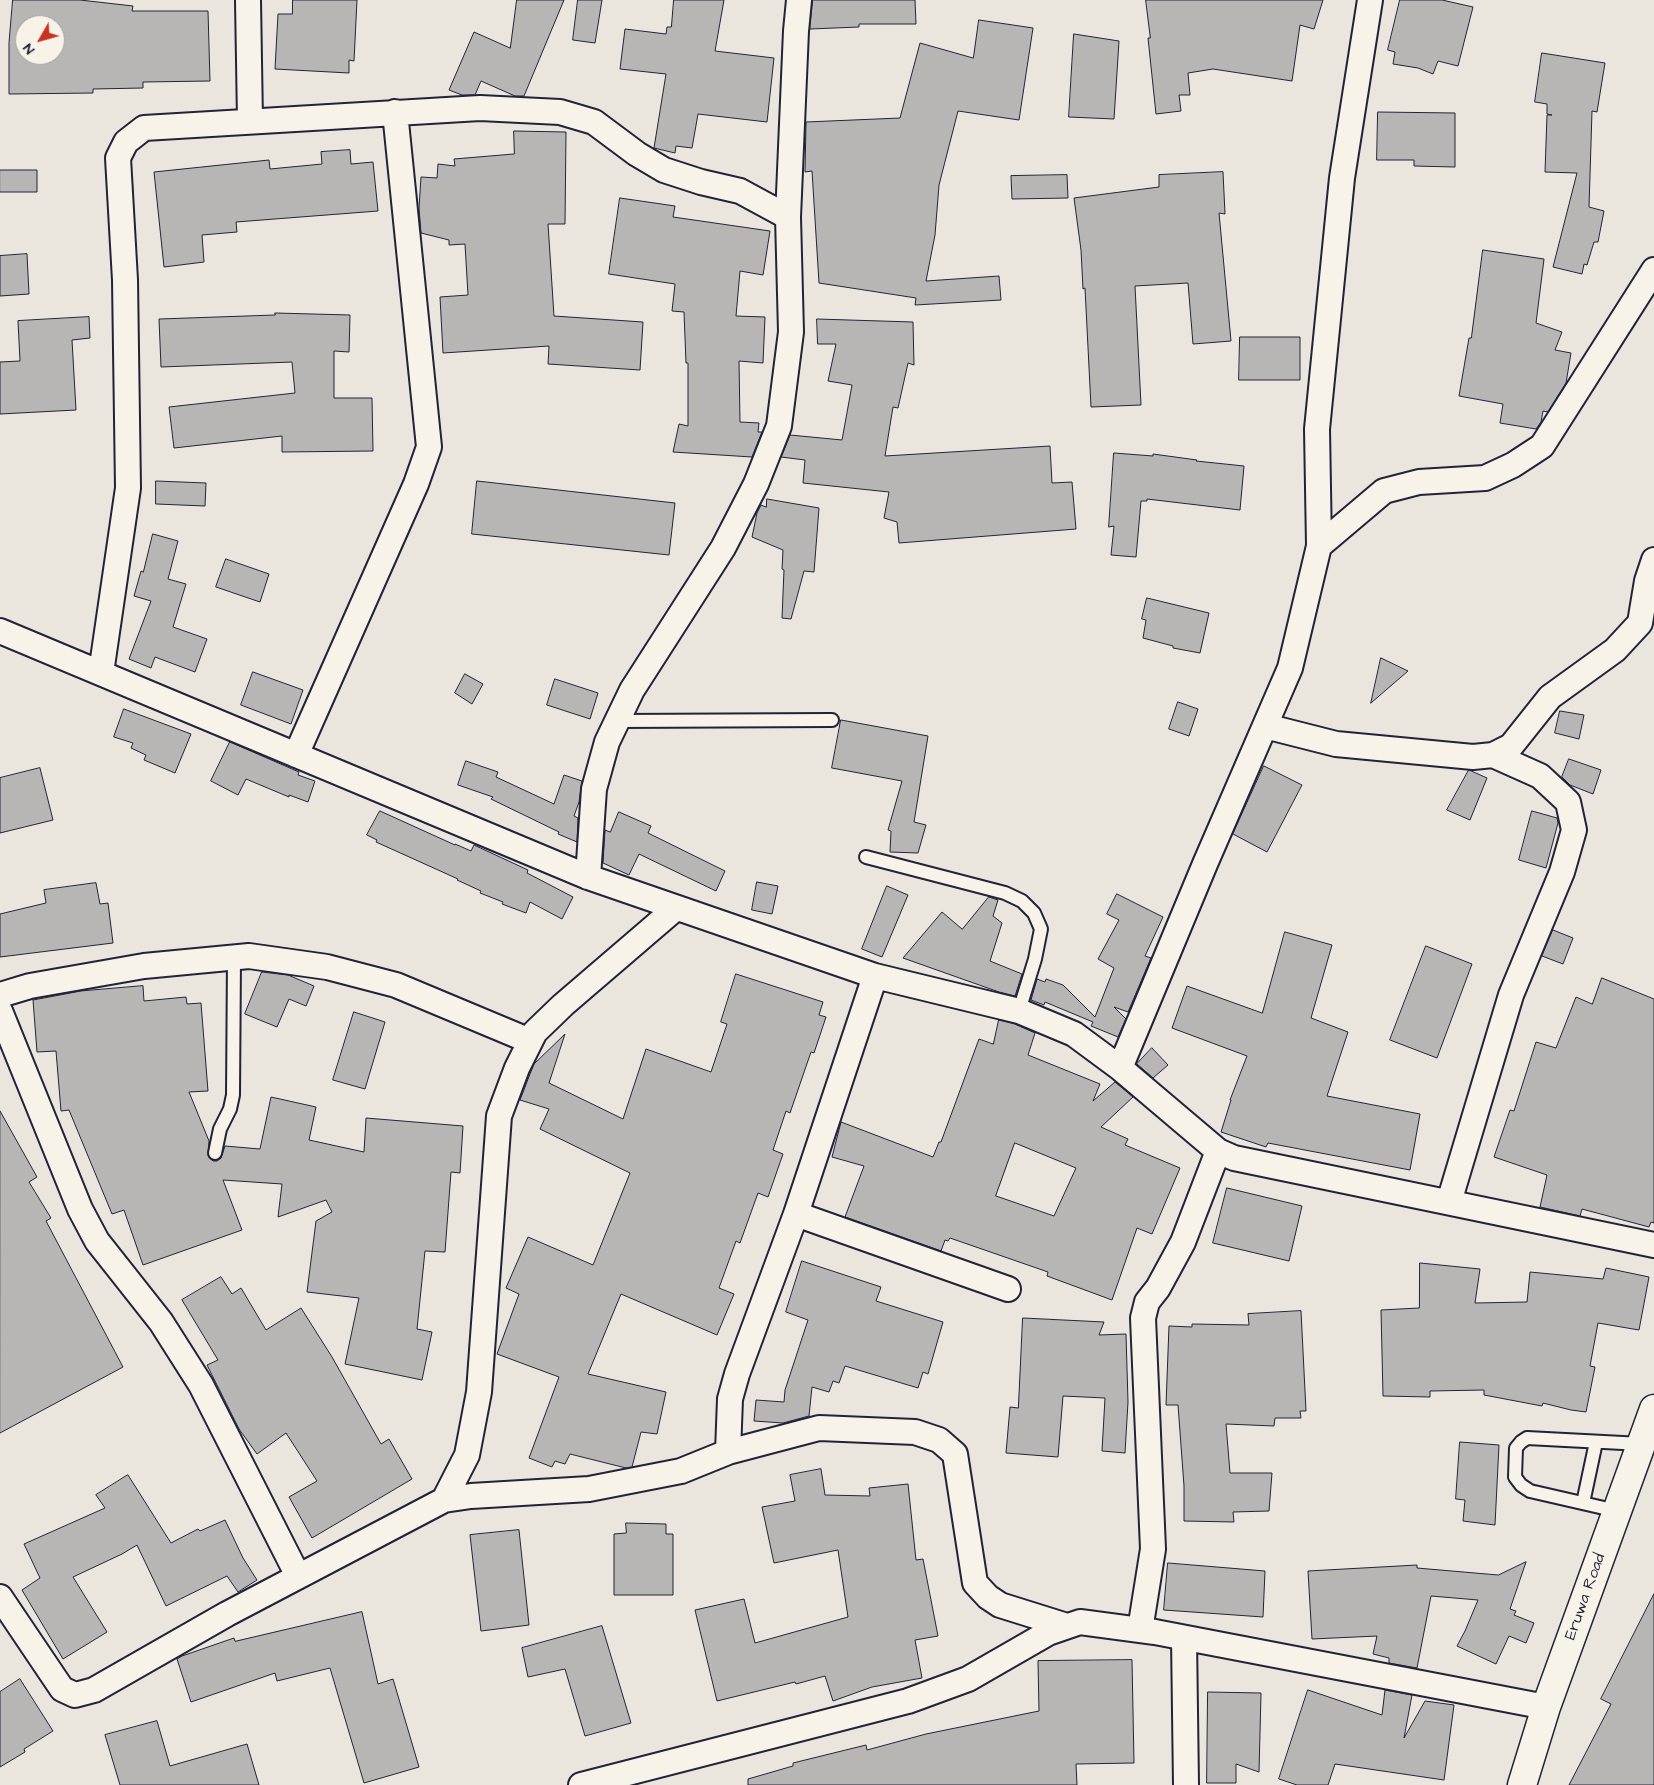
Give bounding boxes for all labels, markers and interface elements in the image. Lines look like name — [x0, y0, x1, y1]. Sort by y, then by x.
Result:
north arrow — [15, 15, 65, 65]
text: N — [18, 39, 40, 58]
street label: Eruwa Road — [1561, 1551, 1611, 1643]

